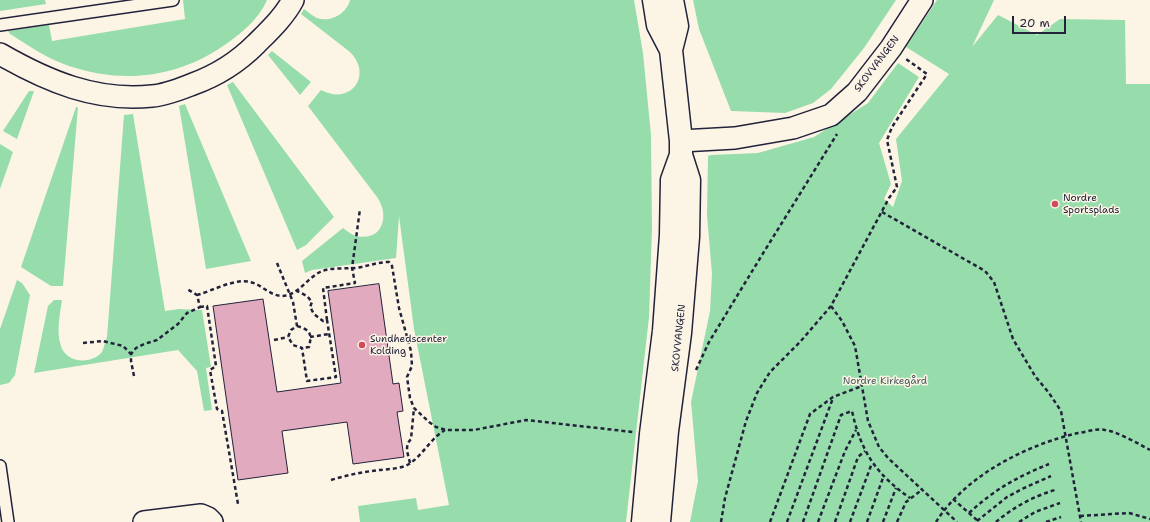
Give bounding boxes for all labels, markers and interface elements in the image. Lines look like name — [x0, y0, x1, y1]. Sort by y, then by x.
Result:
scale bar — [1014, 8, 1068, 34]
text: 20 m — [1019, 15, 1050, 31]
street label: SKOVVANGEN — [852, 33, 902, 95]
place label: Nordre Sportsplads — [1063, 192, 1119, 216]
marker: Nordre Sportsplads — [1050, 199, 1060, 209]
street label: SKOVVANGEN — [669, 304, 689, 372]
place label: Sundhedscenter Kolding — [370, 333, 447, 356]
marker: Sundhedscenter Kolding — [357, 340, 367, 350]
park label: Nordre Kirkegård — [843, 375, 927, 387]

